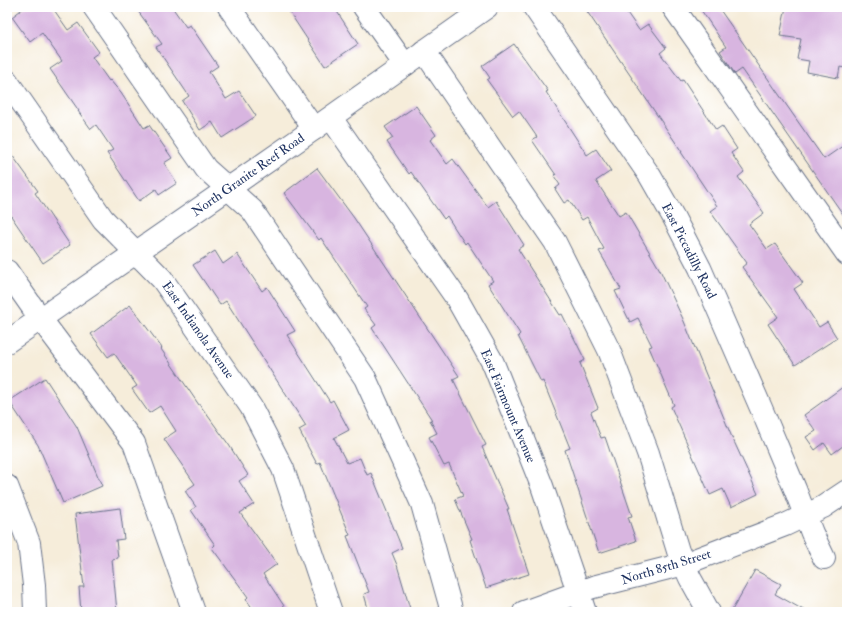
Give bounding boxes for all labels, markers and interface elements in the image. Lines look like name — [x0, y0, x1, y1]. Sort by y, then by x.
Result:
street label: North Granite Reef Road — [189, 130, 308, 220]
street label: East Piccadilly Road — [657, 201, 720, 302]
street label: East Indianola Avenue — [158, 278, 238, 382]
street label: East Fairmount Avenue — [477, 347, 539, 466]
street label: North 85th Street — [619, 546, 713, 588]

